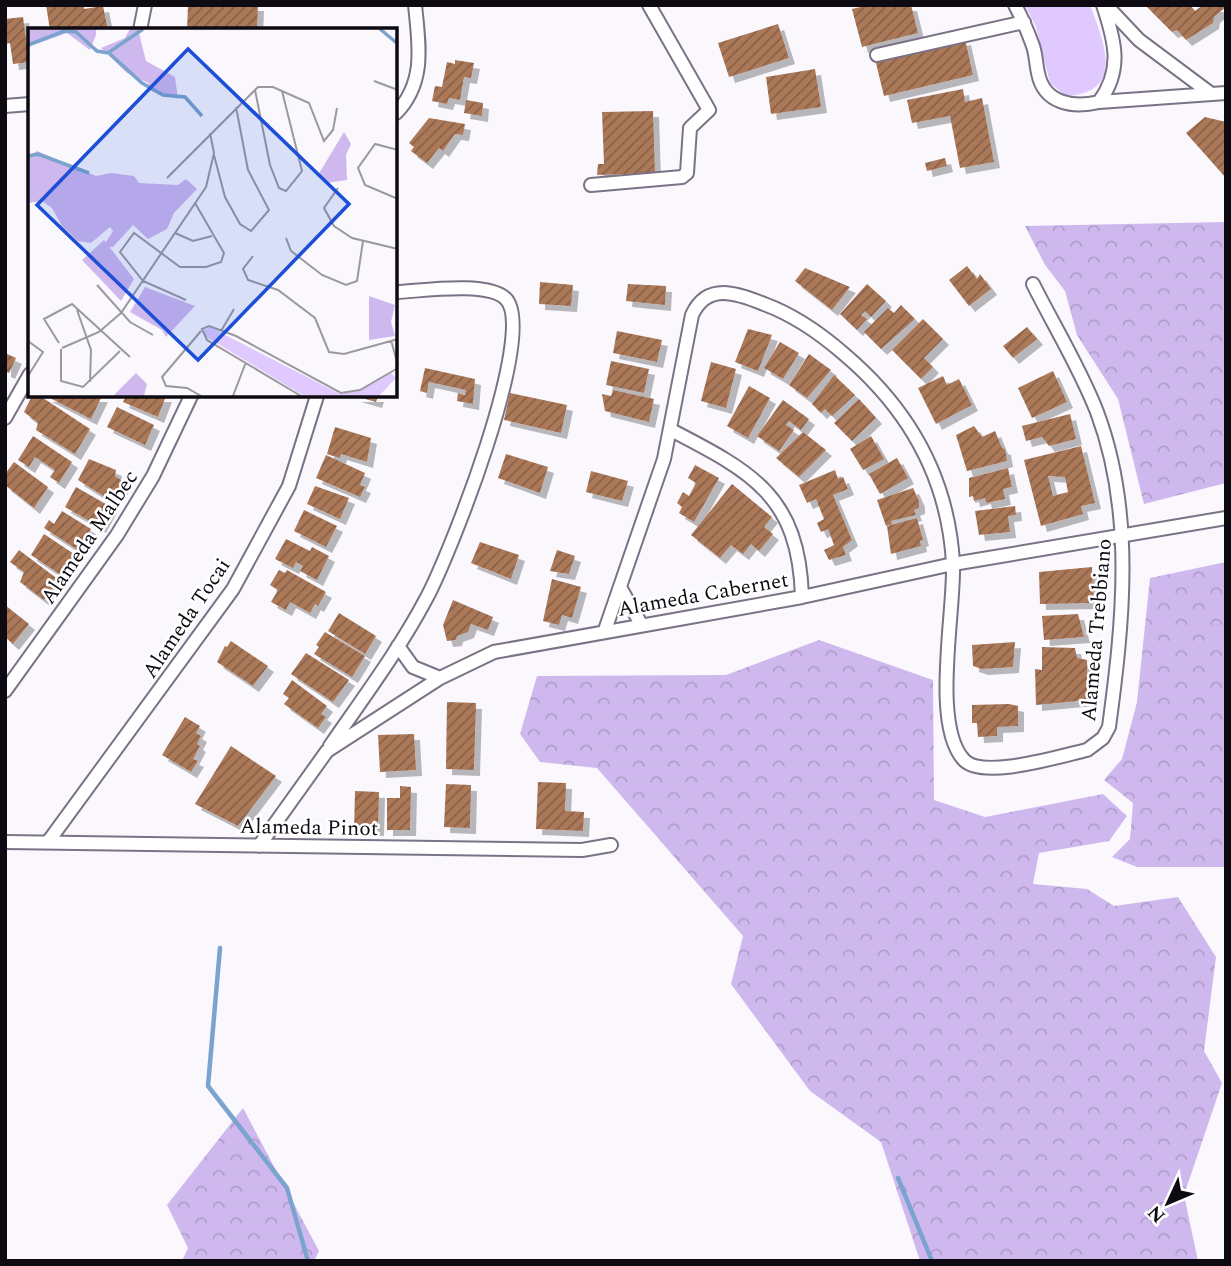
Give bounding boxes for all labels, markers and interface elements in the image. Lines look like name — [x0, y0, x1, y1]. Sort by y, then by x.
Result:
inset map — [28, 28, 397, 397]
street label: Alameda Malbec — [33, 464, 147, 611]
street label: Alameda Trebbiano — [1073, 537, 1121, 723]
street label: Alameda Tocai — [135, 552, 239, 685]
street label: Alameda Cabernet — [615, 564, 791, 626]
street label: Alameda Pinot — [239, 811, 378, 845]
north arrow — [1133, 1168, 1203, 1238]
text: N — [1141, 1198, 1173, 1229]

